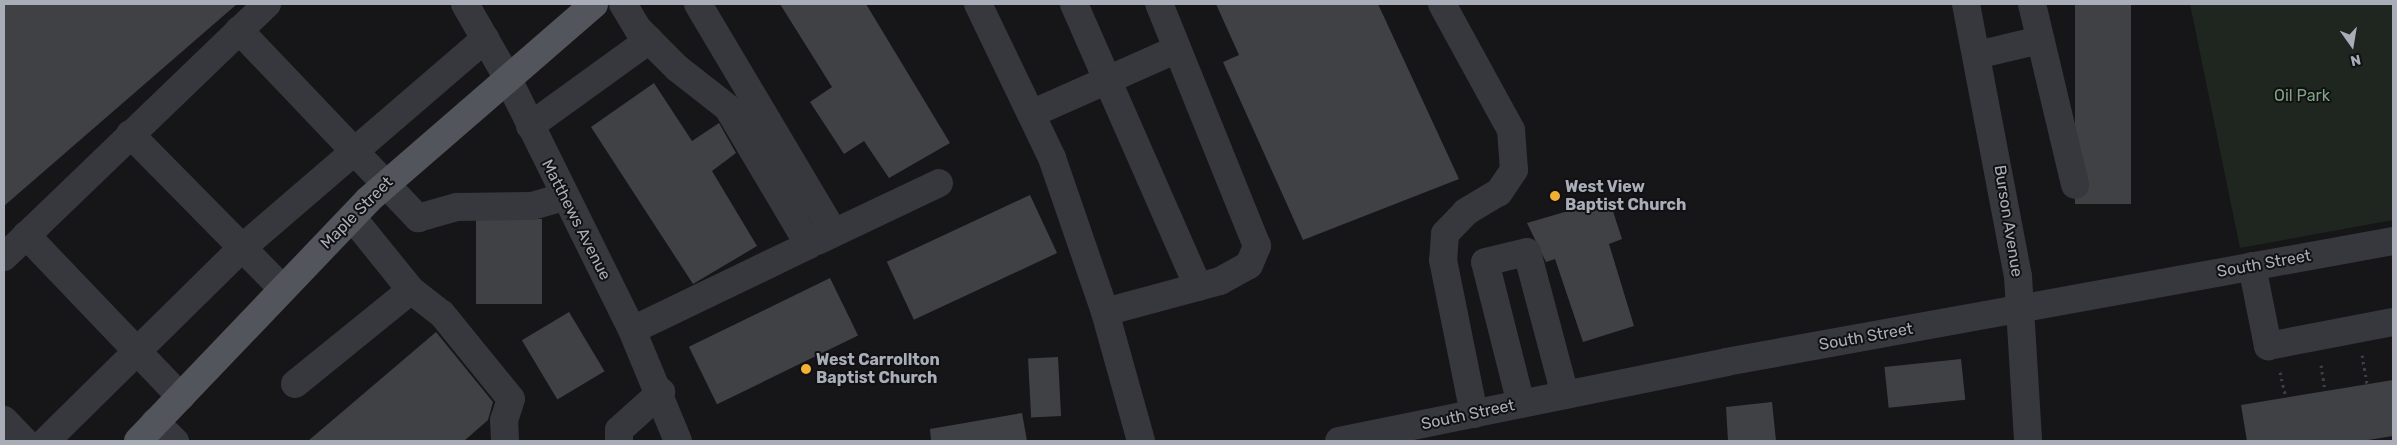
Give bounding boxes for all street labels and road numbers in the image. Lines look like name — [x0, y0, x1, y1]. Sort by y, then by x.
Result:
street label: Matthews Avenue — [537, 156, 615, 284]
street label: Burson Avenue — [1990, 163, 2026, 279]
street label: Maple Street — [317, 173, 397, 253]
street label: South Street — [2216, 246, 2312, 282]
street label: South Street — [1818, 319, 1914, 355]
street label: South Street — [1420, 396, 1516, 434]

